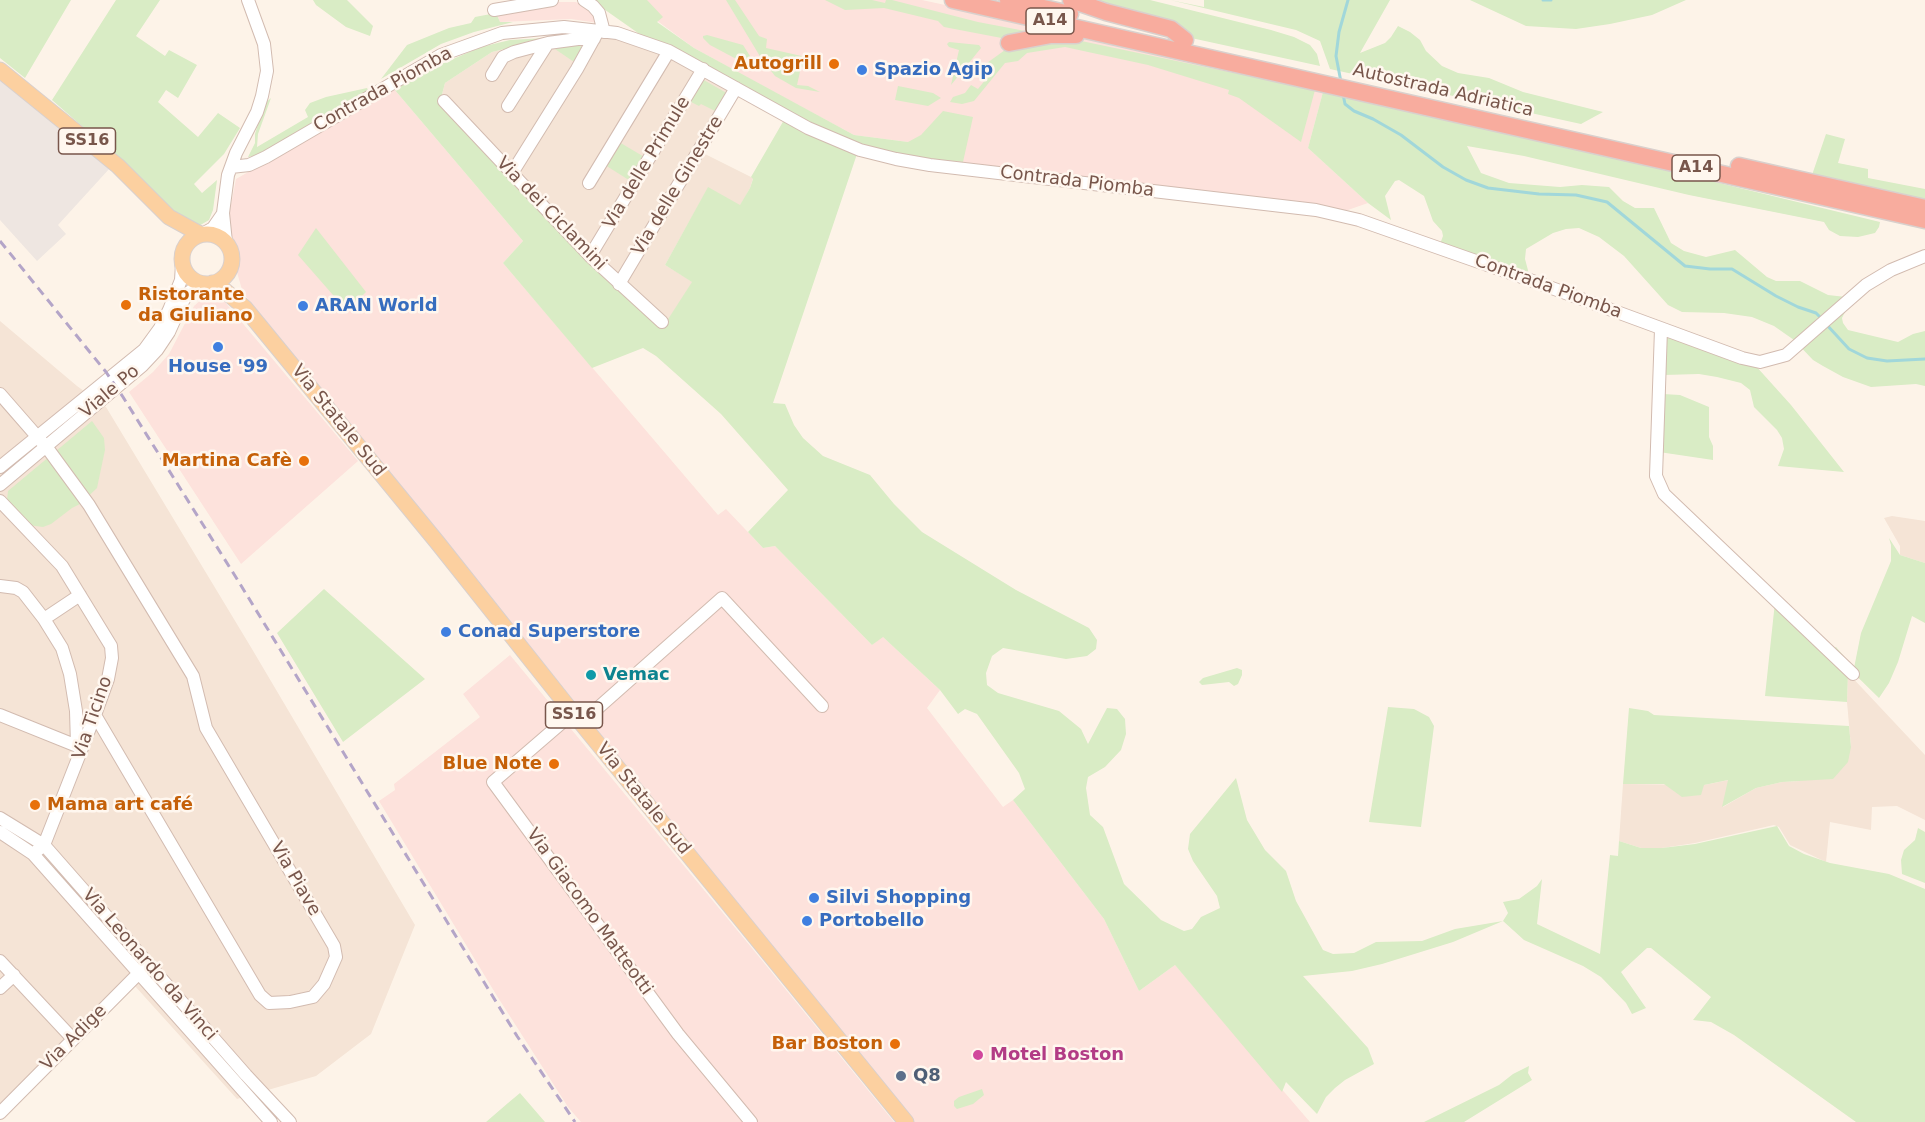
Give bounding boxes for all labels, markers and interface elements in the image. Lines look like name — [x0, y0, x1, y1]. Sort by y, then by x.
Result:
road number: A14 — [1026, 8, 1074, 34]
street label: Contrada Piomba — [310, 43, 456, 137]
place label: Autogrill — [734, 53, 822, 75]
marker: Autogrill — [827, 57, 841, 71]
place label: Spazio Agip — [874, 59, 993, 81]
street label: Autostrada Adriatica — [1351, 60, 1535, 122]
marker: Spazio Agip — [855, 63, 869, 77]
street label: Via delle Primule — [599, 93, 695, 233]
street label: Via delle Ginestre — [628, 112, 728, 260]
road number: SS16 — [58, 128, 116, 154]
street label: Via dei Ciclamini — [491, 153, 611, 275]
road number: A14 — [1672, 155, 1720, 181]
street label: Contrada Piomba — [999, 162, 1155, 202]
street label: Contrada Piomba — [1471, 250, 1625, 324]
place label: Ristorante da Giuliano — [138, 284, 253, 326]
place label: ARAN World — [315, 295, 438, 317]
marker: Ristorante da Giuliano — [119, 298, 133, 312]
marker: ARAN World — [296, 299, 310, 313]
marker: House '99 — [211, 340, 225, 354]
place label: House '99 — [168, 356, 268, 378]
street label: Viale Po — [76, 361, 144, 423]
street label: Via Statale Sud — [286, 361, 390, 481]
place label: Martina Cafè — [162, 450, 292, 472]
marker: Martina Cafè — [297, 454, 311, 468]
place label: Conad Superstore — [458, 621, 640, 643]
marker: Conad Superstore — [439, 625, 453, 639]
place label: Vemac — [603, 664, 670, 686]
marker: Vemac — [584, 668, 598, 682]
street label: Via Ticino — [69, 674, 117, 762]
road number: SS16 — [546, 702, 602, 728]
street label: Via Statale Sud — [591, 739, 695, 859]
place label: Blue Note — [443, 753, 542, 775]
marker: Blue Note — [547, 757, 561, 771]
place label: Mama art café — [47, 794, 193, 816]
marker: Mama art café — [28, 798, 42, 812]
street label: Via Giacomo Matteotti — [521, 824, 657, 1000]
street label: Via Piave — [265, 838, 325, 920]
street label: Via Leonardo da Vinci — [77, 884, 221, 1046]
place label: Silvi Shopping — [826, 887, 971, 909]
marker: Silvi Shopping — [807, 891, 821, 905]
place label: Portobello — [819, 910, 924, 932]
marker: Portobello — [800, 914, 814, 928]
street label: Via Adige — [36, 1000, 112, 1076]
place label: Bar Boston — [771, 1033, 883, 1055]
marker: Bar Boston — [888, 1037, 902, 1051]
place label: Motel Boston — [990, 1044, 1124, 1066]
marker: Motel Boston — [971, 1048, 985, 1062]
place label: Q8 — [913, 1065, 941, 1087]
marker: Q8 — [894, 1069, 908, 1083]

